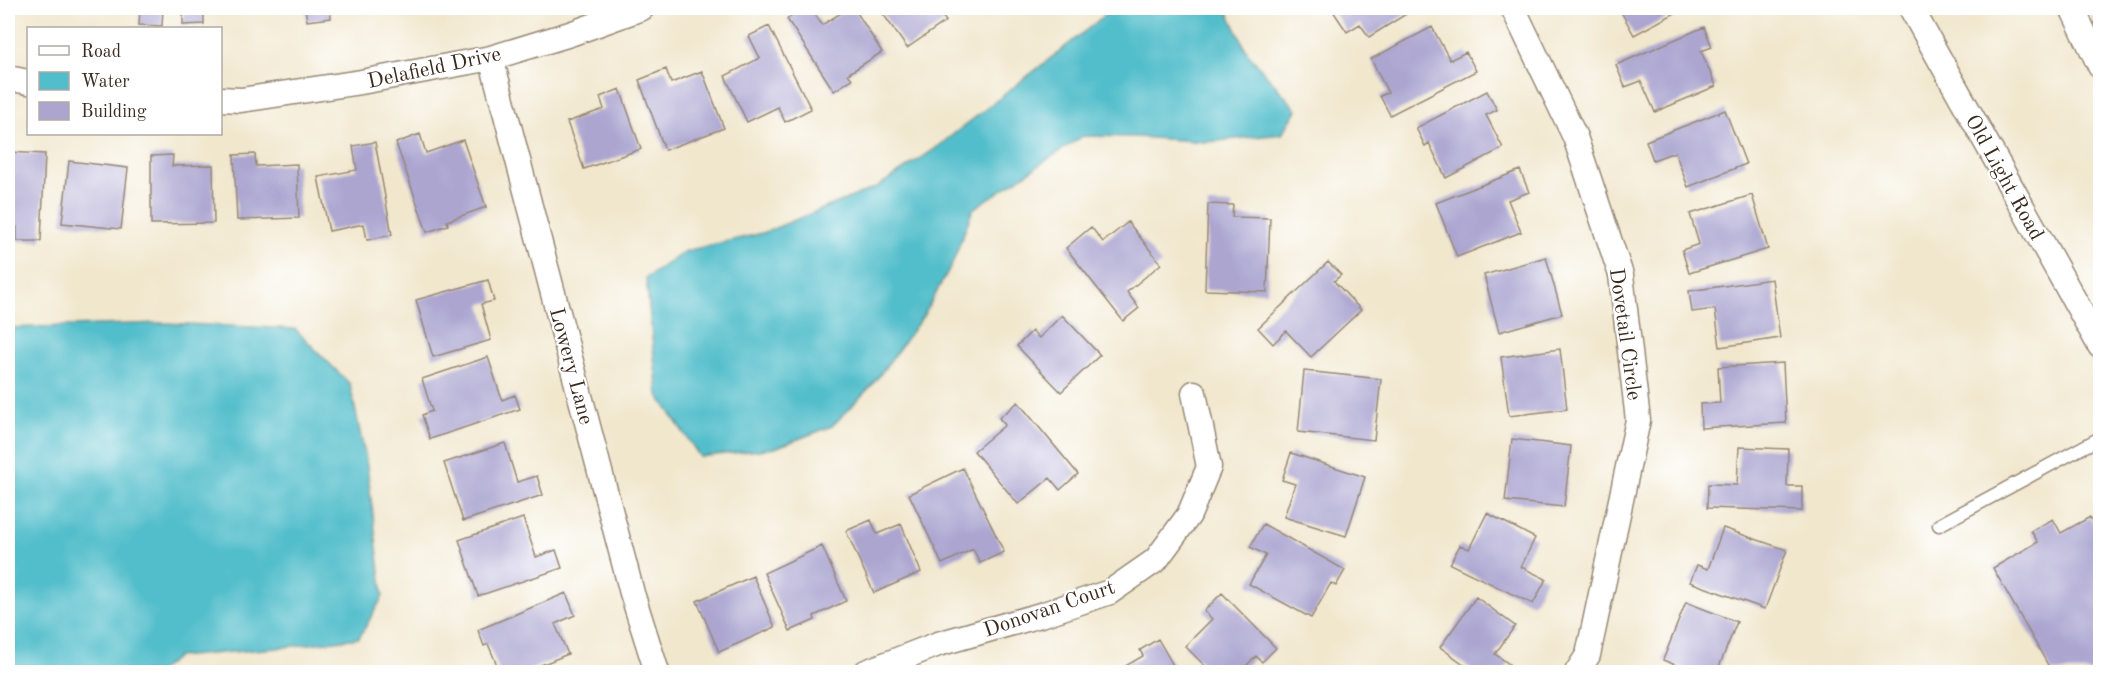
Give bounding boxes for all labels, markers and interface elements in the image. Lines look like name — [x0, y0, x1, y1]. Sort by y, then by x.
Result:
legend — [27, 27, 222, 135]
text: Road — [81, 43, 121, 61]
street label: Delafield Drive — [366, 44, 503, 93]
text: Water — [81, 73, 130, 91]
text: Building — [81, 103, 147, 121]
street label: Old Light Road — [1961, 112, 2047, 244]
street label: Dovetail Circle — [1605, 267, 1644, 402]
street label: Lowery Lane — [545, 306, 596, 427]
street label: Donovan Court — [981, 577, 1118, 642]

